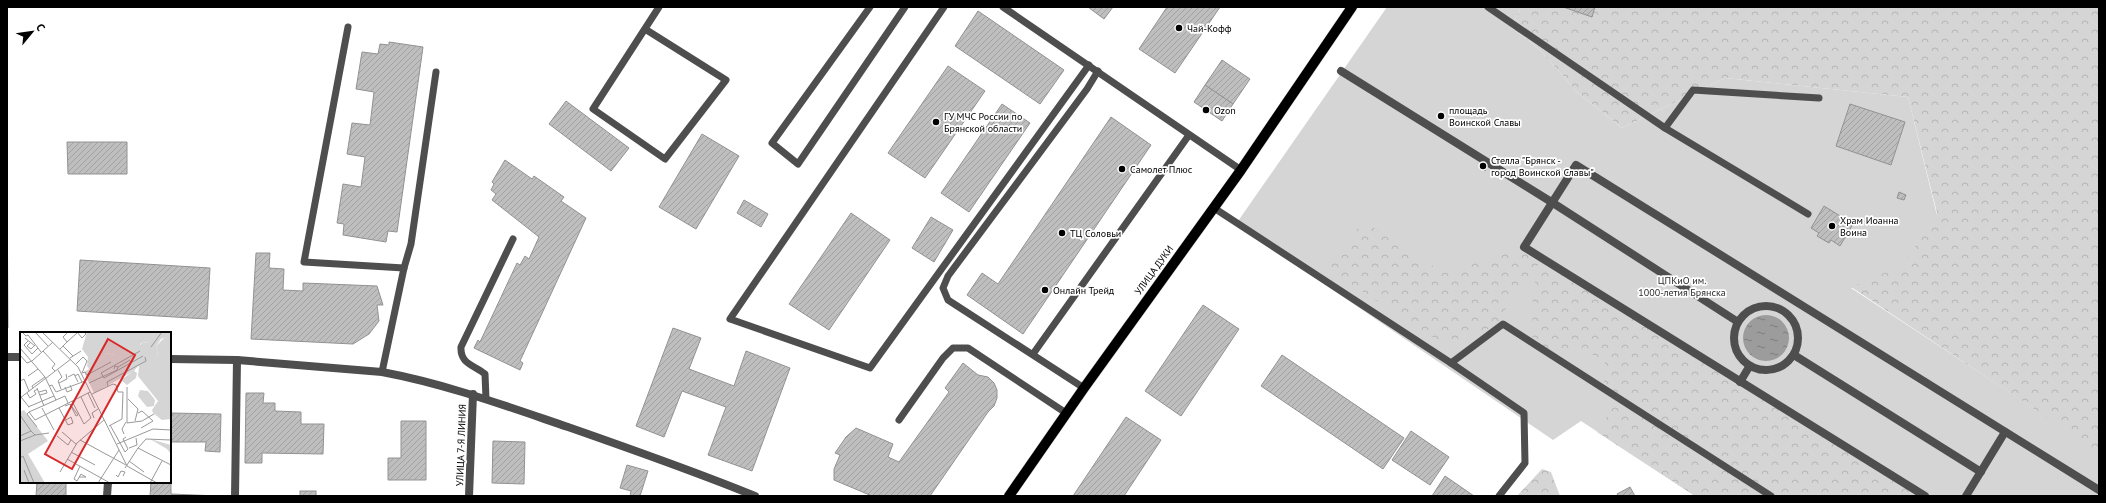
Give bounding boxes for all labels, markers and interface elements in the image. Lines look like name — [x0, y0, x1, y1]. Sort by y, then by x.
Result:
north arrow — [12, 12, 52, 52]
text: С — [33, 21, 48, 33]
place label: Чай-Кофф — [1187, 22, 1232, 35]
marker: Чай-Кофф — [1174, 23, 1184, 33]
place label: Ozon — [1214, 104, 1236, 117]
place label: площадь Воинской Славы — [1449, 104, 1521, 129]
marker: Ozon — [1201, 105, 1211, 115]
place label: ГУ МЧС России по Брянской области — [944, 110, 1022, 135]
marker: площадь Воинской Славы — [1436, 111, 1446, 121]
marker: ГУ МЧС России по Брянской области — [931, 117, 941, 127]
place label: Стелла "Брянск - город Воинской Славы" — [1491, 154, 1594, 179]
marker: Стелла "Брянск - город Воинской Славы" — [1478, 161, 1488, 171]
place label: Самолет Плюс — [1130, 163, 1193, 176]
marker: Самолет Плюс — [1117, 164, 1127, 174]
place label: Храм Иоанна Воина — [1840, 214, 1899, 239]
marker: Храм Иоанна Воина — [1827, 221, 1837, 231]
place label: ТЦ Соловьи — [1070, 227, 1121, 240]
marker: ТЦ Соловьи — [1057, 228, 1067, 238]
street label: УЛИЦА ДУКИ — [1132, 243, 1176, 297]
park label: ЦПКиО им. 1000-летия Брянска — [1638, 274, 1726, 299]
place label: Онлайн Трейд — [1053, 284, 1115, 297]
marker: Онлайн Трейд — [1040, 285, 1050, 295]
inset map — [20, 332, 171, 483]
street label: УЛИЦА 7-Я ЛИНИЯ — [453, 404, 469, 486]

